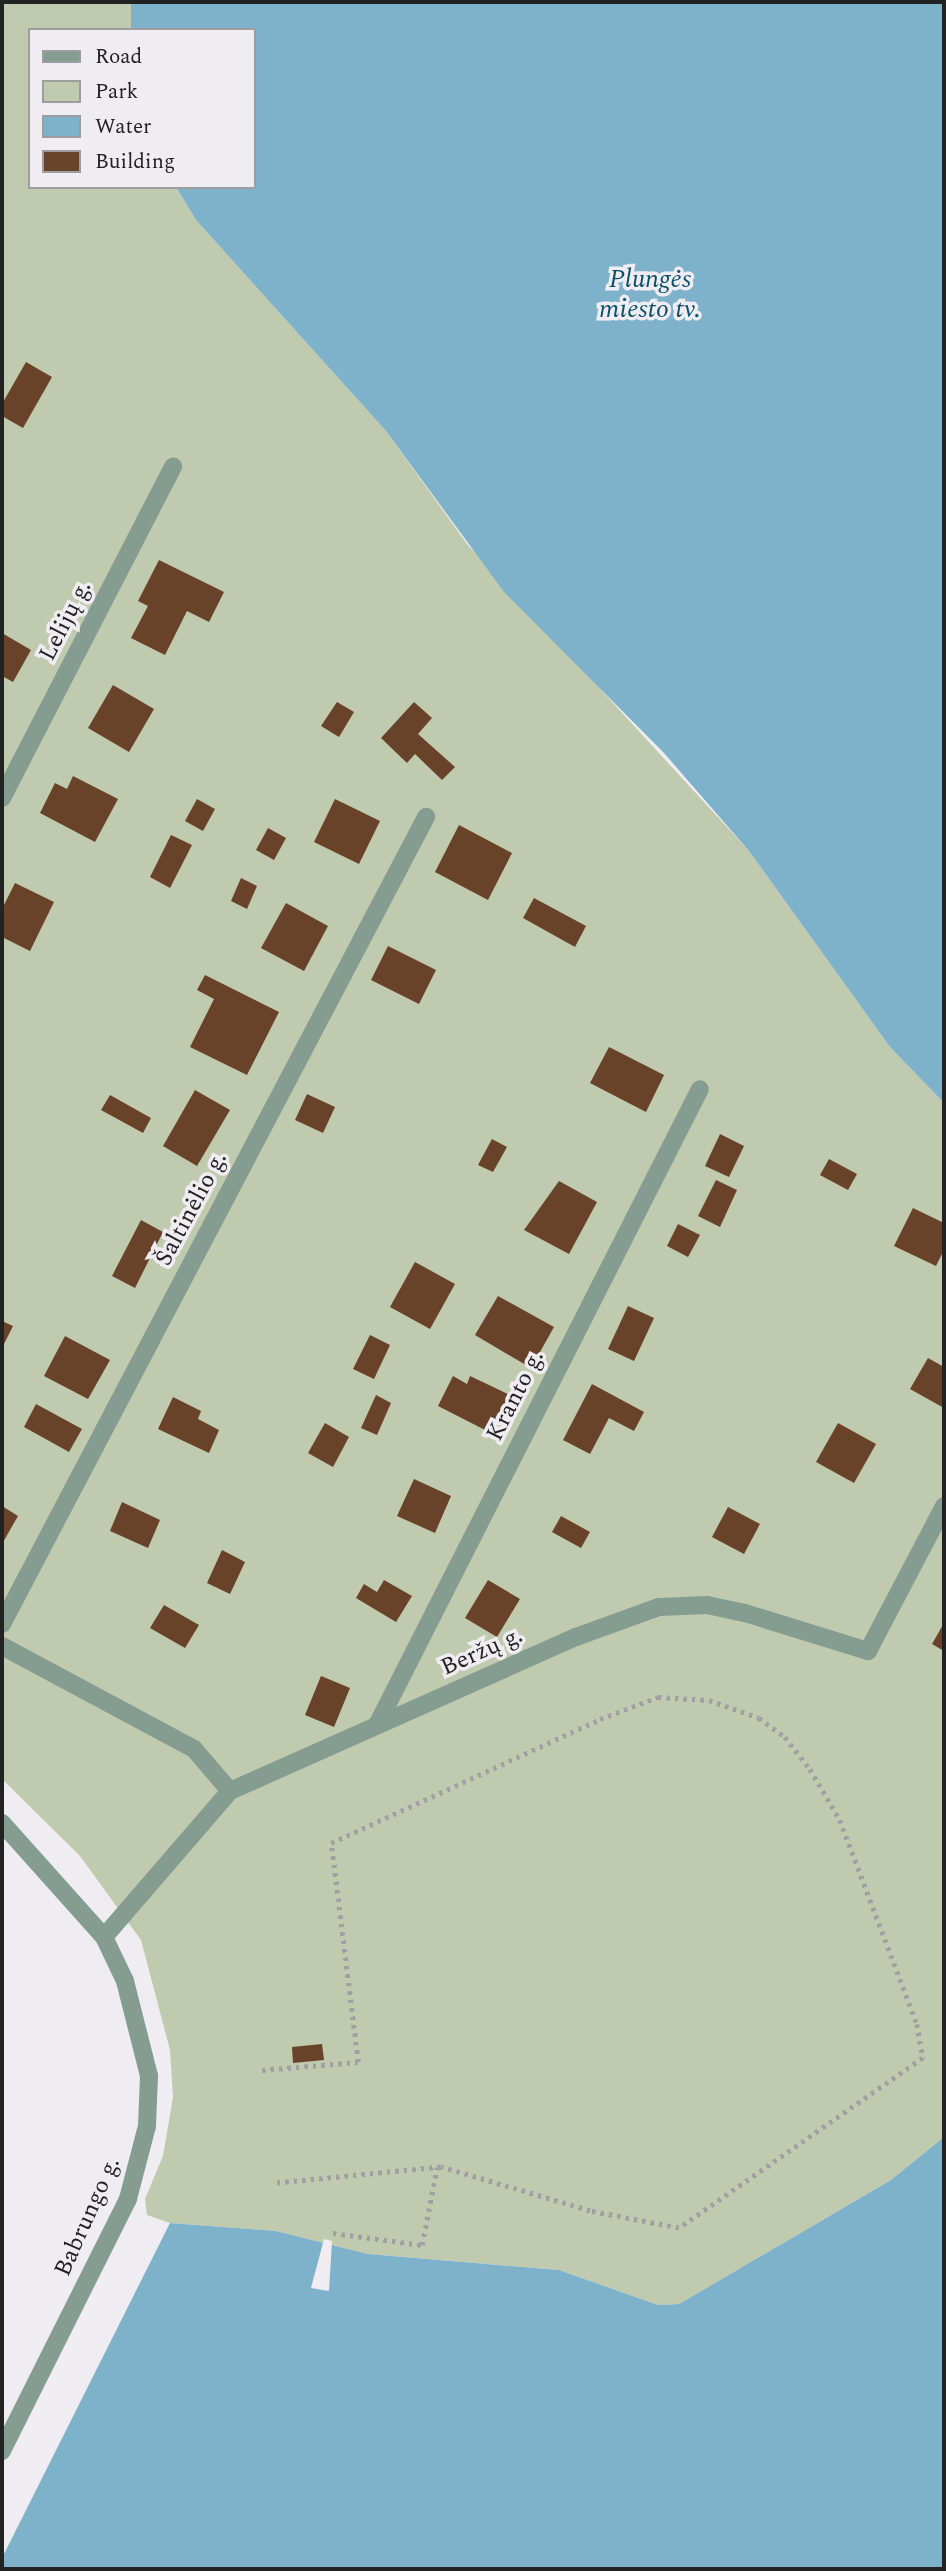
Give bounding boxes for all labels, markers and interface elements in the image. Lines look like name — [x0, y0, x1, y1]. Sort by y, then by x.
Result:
legend — [28, 28, 256, 189]
text: Road — [95, 41, 142, 73]
text: Park — [95, 76, 138, 108]
text: Water — [95, 111, 151, 143]
text: Building — [95, 146, 175, 178]
water label: Plungės miesto tv. — [599, 264, 701, 326]
street label: Lelijų g. — [34, 576, 98, 666]
street label: Šaltinėlio g. — [150, 1147, 234, 1271]
street label: Kranto g. — [481, 1346, 551, 1446]
street label: Beržų g. — [437, 1621, 527, 1683]
street label: Babrungo g. — [49, 2153, 127, 2281]

